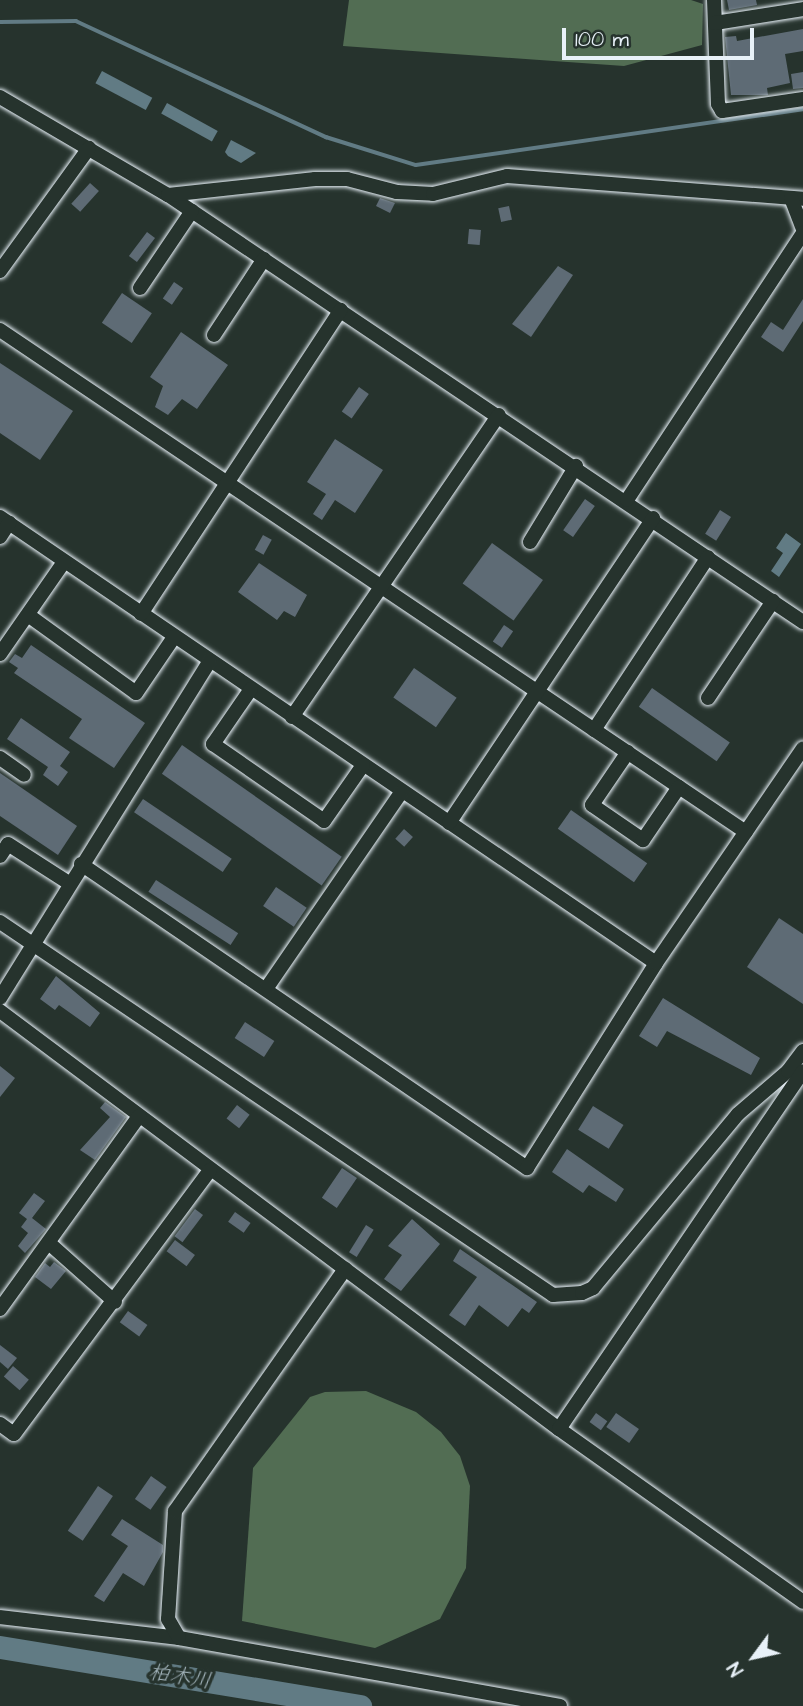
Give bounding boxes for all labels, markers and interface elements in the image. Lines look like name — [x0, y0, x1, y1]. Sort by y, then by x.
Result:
scale bar — [565, 14, 758, 58]
text: 100 m — [575, 25, 629, 54]
north arrow — [719, 1622, 789, 1692]
text: N — [721, 1656, 751, 1681]
water label: 柏木川 — [147, 1660, 213, 1694]

